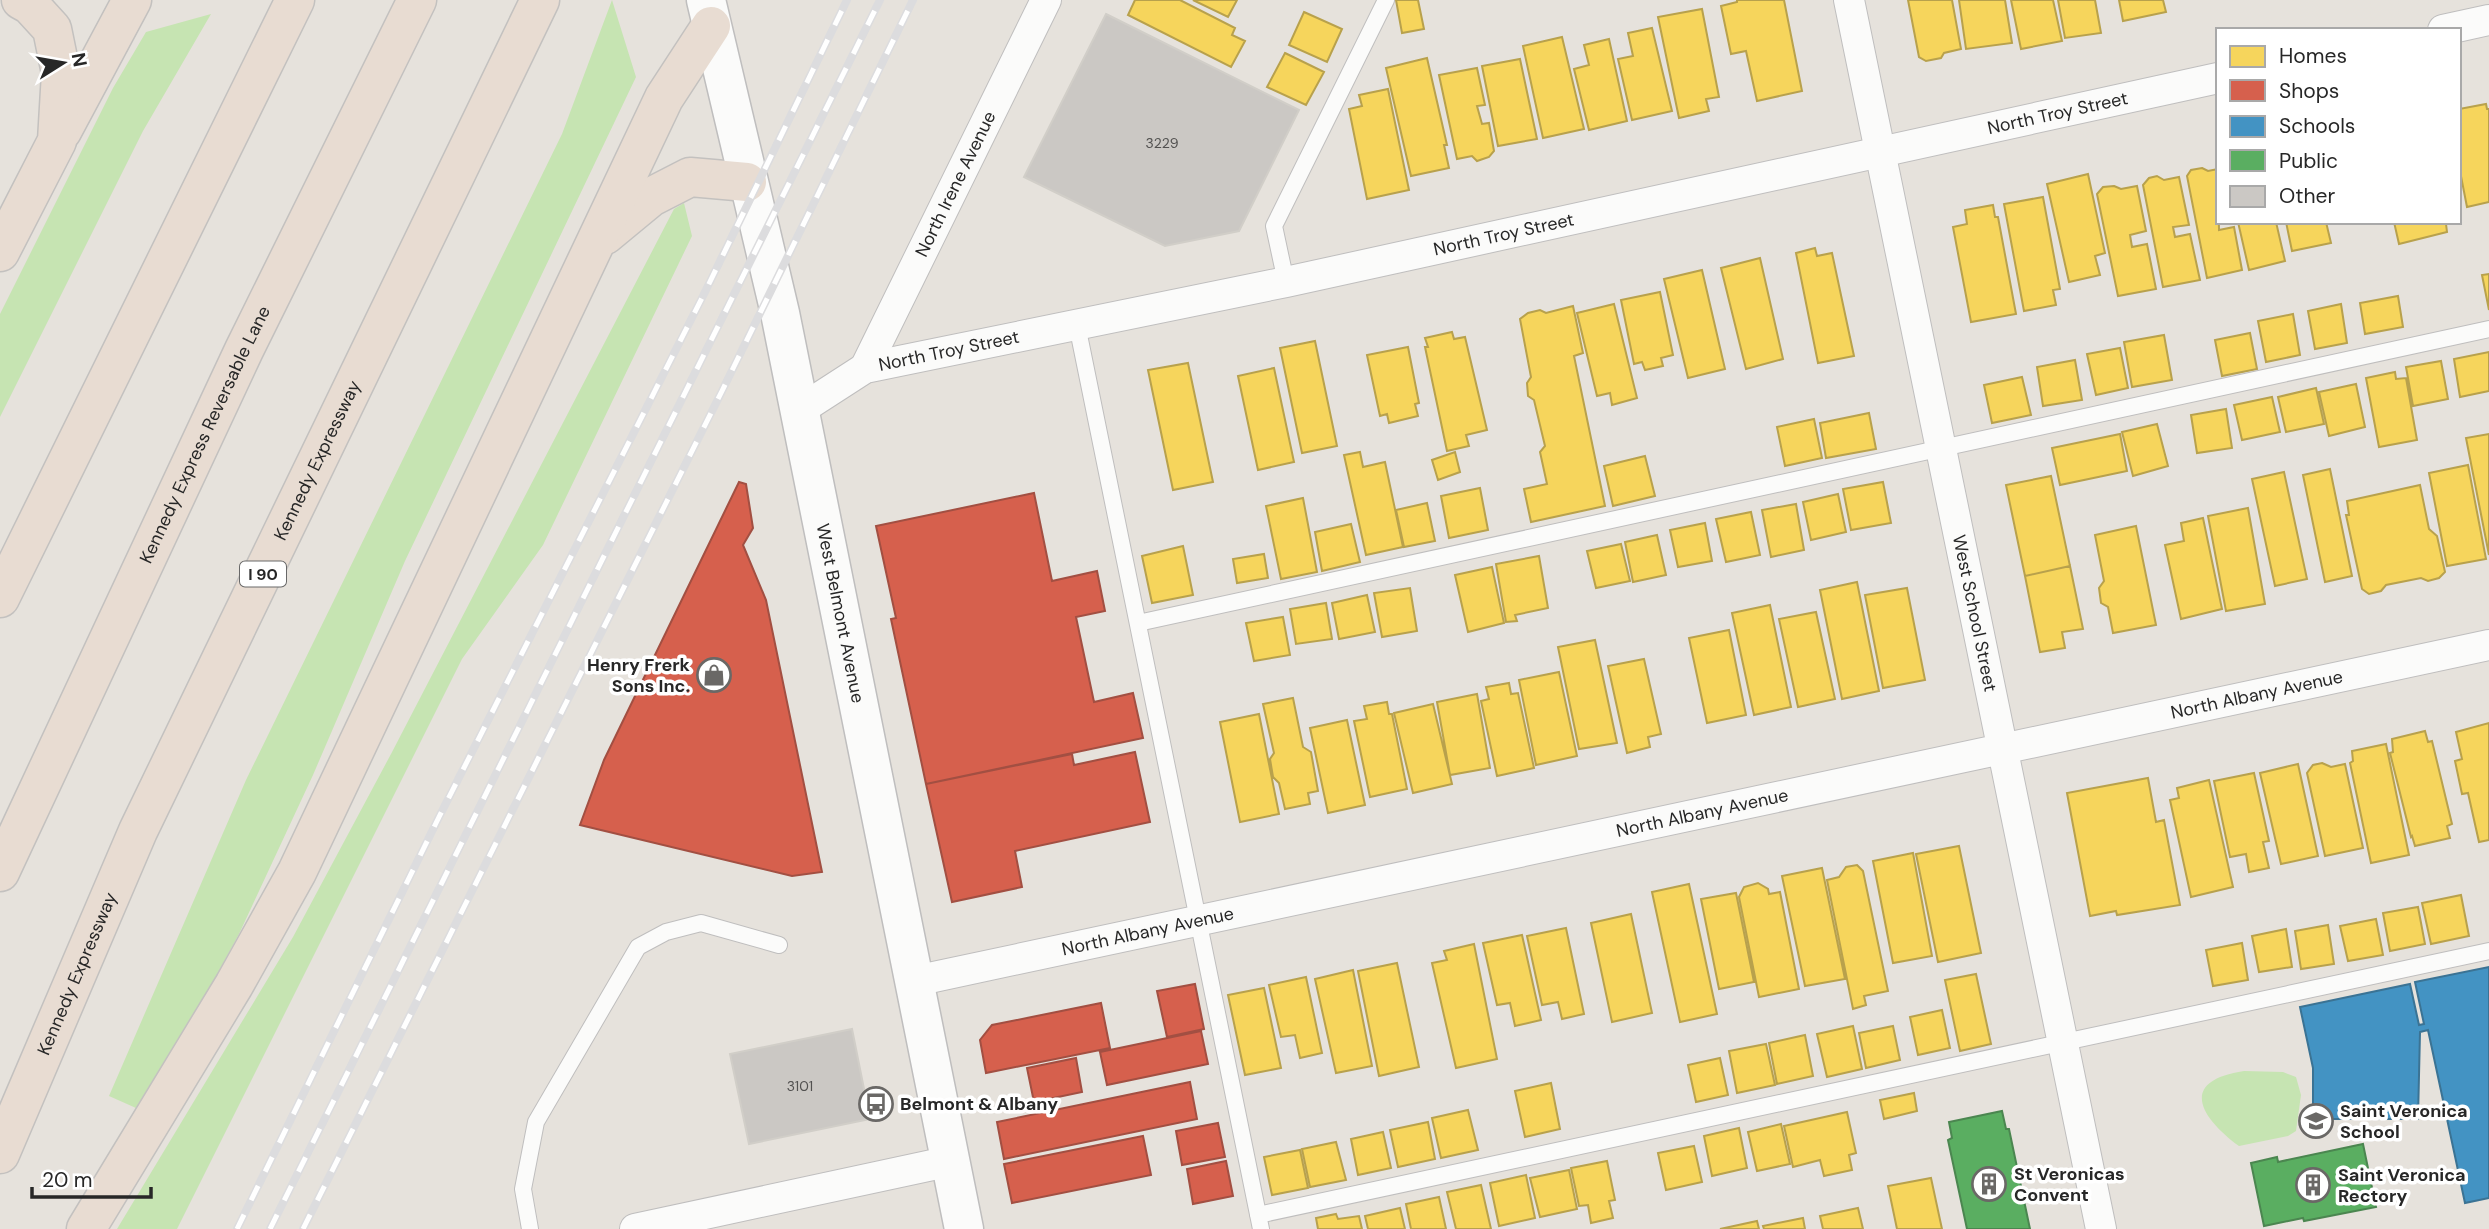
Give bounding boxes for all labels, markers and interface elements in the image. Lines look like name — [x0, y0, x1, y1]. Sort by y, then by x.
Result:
north arrow — [28, 28, 98, 98]
legend — [2216, 28, 2461, 224]
text: Homes — [2279, 42, 2347, 70]
text: N — [66, 51, 93, 69]
text: Shops — [2279, 77, 2339, 105]
street label: North Troy Street — [1985, 86, 2130, 140]
street label: North Irene Avenue — [910, 107, 1001, 261]
text: Schools — [2279, 112, 2355, 140]
house number: 3229 — [1145, 134, 1179, 152]
text: Public — [2279, 147, 2338, 175]
text: Other — [2279, 182, 2335, 210]
street label: North Troy Street — [1431, 207, 1576, 261]
street label: Kennedy Express Reversable Lane — [134, 302, 276, 567]
street label: North Troy Street — [876, 325, 1021, 377]
street label: Kennedy Expressway — [268, 376, 366, 544]
street label: West Belmont Avenue — [811, 522, 870, 705]
street label: West School Street — [1947, 533, 2003, 694]
road number: I 90 — [240, 562, 286, 586]
place label: Henry Frerk Sons Inc. — [587, 653, 691, 698]
shop icon: Henry Frerk Sons Inc. — [695, 656, 733, 694]
street label: North Albany Avenue — [2169, 665, 2345, 725]
street label: North Albany Avenue — [1614, 783, 1790, 843]
street label: Kennedy Expressway — [32, 889, 122, 1059]
street label: North Albany Avenue — [1060, 901, 1236, 961]
house number: 3101 — [787, 1077, 813, 1095]
bus stop icon: Belmont & Albany — [857, 1085, 895, 1123]
place label: Belmont & Albany — [900, 1092, 1058, 1116]
place label: Saint Veronica School — [2340, 1099, 2468, 1144]
school or university icon: Saint Veronica School — [2297, 1102, 2335, 1140]
scale bar — [32, 1156, 150, 1200]
place label: St Veronicas Convent — [2014, 1162, 2125, 1207]
place label: Saint Veronica Rectory — [2338, 1163, 2466, 1208]
building icon: St Veronicas Convent — [1970, 1165, 2008, 1203]
text: 20 m — [42, 1166, 93, 1194]
building icon: Saint Veronica Rectory — [2294, 1166, 2332, 1204]

